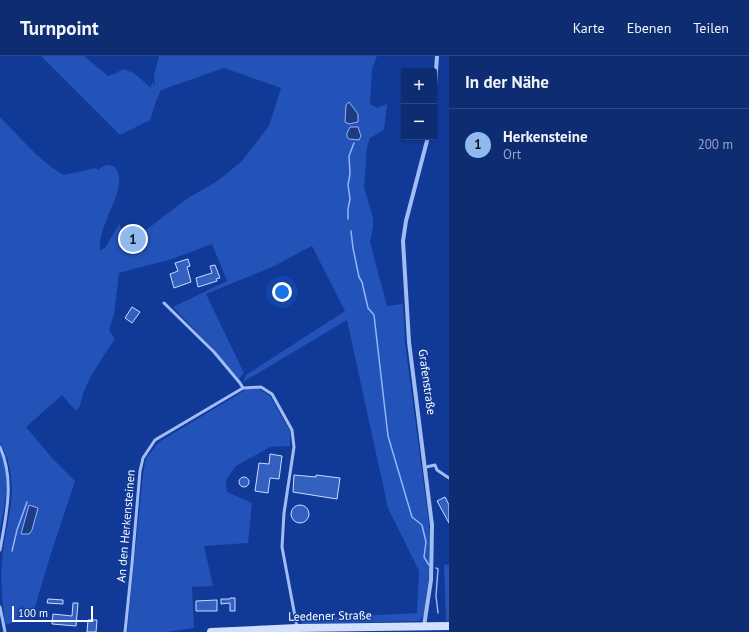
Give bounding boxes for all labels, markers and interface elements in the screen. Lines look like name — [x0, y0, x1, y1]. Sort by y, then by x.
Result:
text: Turnpoint — [20, 16, 99, 40]
text: Karte — [573, 19, 605, 37]
text: Ebenen — [627, 19, 671, 37]
text: Teilen — [693, 19, 729, 37]
map controls — [401, 68, 437, 140]
button: + — [401, 68, 437, 104]
text: In der Nähe — [465, 71, 549, 93]
button: − — [401, 104, 437, 140]
text: Herkensteine — [503, 127, 588, 146]
text: 1 — [474, 136, 482, 153]
text: 200 m — [698, 136, 733, 153]
text: Ort — [503, 146, 521, 163]
pin: 1 — [120, 224, 146, 254]
your location — [272, 282, 292, 302]
street label: Grafenstraße — [415, 348, 440, 416]
street label: An den Herkensteinen — [113, 469, 138, 583]
scale bar — [12, 604, 93, 623]
text: 100 m — [18, 606, 48, 620]
street label: Leedener Straße — [288, 607, 372, 624]

